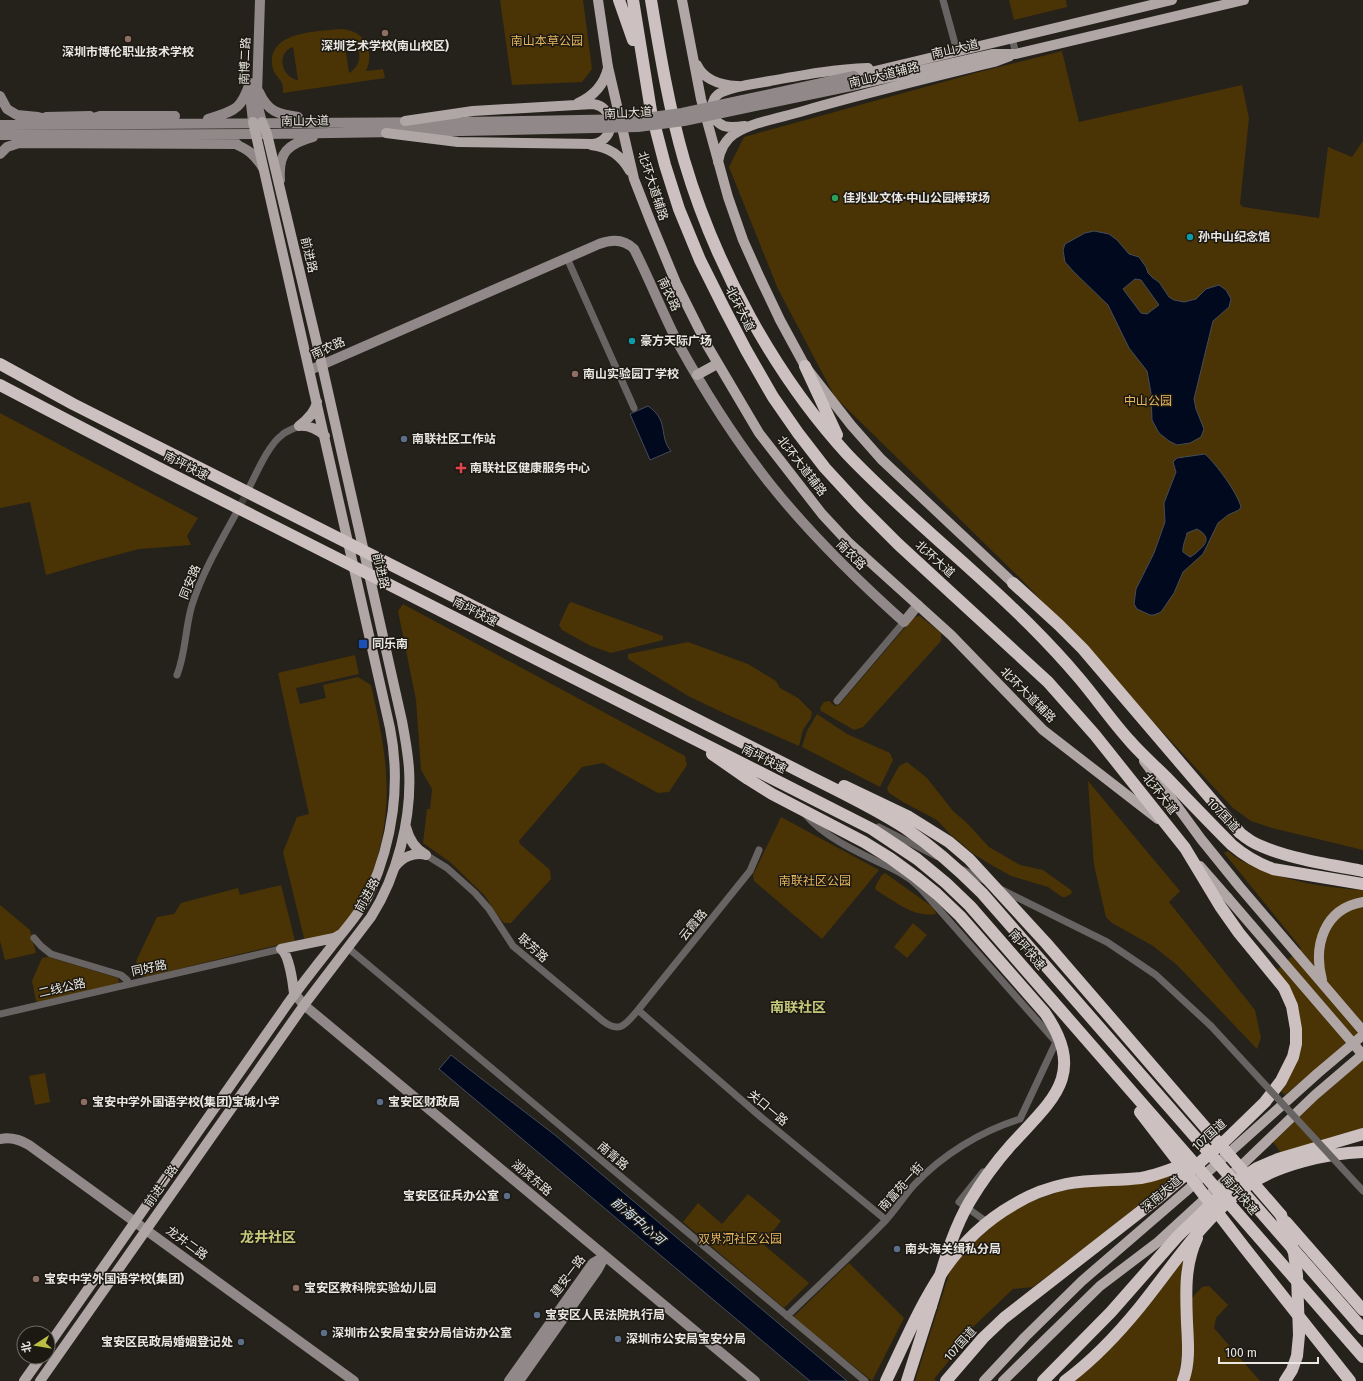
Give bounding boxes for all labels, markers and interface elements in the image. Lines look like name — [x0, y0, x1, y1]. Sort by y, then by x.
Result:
marker: 深圳艺术学校(南山校区) — [380, 28, 390, 38]
marker: 深圳市博伦职业技术学校 — [123, 34, 133, 44]
park label: 南山本草公园 — [511, 34, 583, 48]
street label: 南博二路 — [237, 37, 253, 85]
street label: 南山大道 — [930, 37, 980, 61]
place label: 深圳艺术学校(南山校区) — [321, 39, 449, 53]
place label: 深圳市博伦职业技术学校 — [62, 45, 194, 59]
street label: 南山大道辅路 — [847, 59, 921, 91]
street label: 南山大道 — [604, 105, 652, 121]
street label: 南山大道 — [281, 114, 329, 128]
street label: 北环大道辅路 — [635, 150, 671, 222]
place label: 佳兆业文体·中山公园棒球场 — [843, 191, 990, 205]
marker: 佳兆业文体·中山公园棒球场 — [830, 193, 840, 203]
place label: 孙中山纪念馆 — [1198, 230, 1270, 244]
marker: 孙中山纪念馆 — [1185, 232, 1195, 242]
street label: 前进路 — [298, 236, 320, 274]
street label: 南农路 — [655, 275, 683, 313]
street label: 北环大道 — [723, 284, 757, 334]
street label: 南农路 — [309, 334, 347, 362]
place label: 豪方天际广场 — [640, 334, 712, 348]
marker: 豪方天际广场 — [627, 336, 637, 346]
place label: 南山实验园丁学校 — [583, 367, 679, 381]
marker: 南山实验园丁学校 — [570, 369, 580, 379]
park label: 中山公园 — [1124, 394, 1172, 408]
place label: 南联社区工作站 — [412, 432, 496, 446]
street label: 北环大道辅路 — [774, 433, 830, 499]
marker: 南联社区工作站 — [399, 434, 409, 444]
street label: 南坪快速 — [161, 449, 211, 483]
place label: 南联社区健康服务中心 — [470, 461, 590, 475]
marker: 南联社区健康服务中心 — [455, 462, 467, 474]
street label: 南农路 — [833, 537, 869, 573]
street label: 北环大道 — [912, 538, 958, 580]
street label: 前进路 — [370, 552, 392, 590]
street label: 同安路 — [177, 563, 203, 601]
street label: 南坪快速 — [450, 595, 500, 629]
place label: 同乐南 — [372, 637, 408, 651]
marker: 同乐南 — [357, 638, 369, 650]
street label: 北环大道辅路 — [998, 665, 1058, 725]
street label: 南坪快速 — [739, 742, 789, 776]
street label: 北环大道 — [1140, 771, 1180, 817]
street label: 107国道 — [1204, 795, 1242, 835]
park label: 南联社区公园 — [779, 874, 851, 888]
street label: 前进路 — [352, 876, 382, 914]
street label: 云霞路 — [676, 907, 710, 943]
street label: 南坪快速 — [1006, 927, 1048, 973]
street label: 联芳路 — [515, 931, 551, 965]
street label: 同好路 — [130, 957, 168, 979]
street label: 二线公路 — [37, 976, 87, 1000]
district label: 南联社区 — [770, 999, 826, 1016]
street label: 关口一路 — [745, 1087, 791, 1129]
place label: 宝安中学外国语学校(集团)宝城小学 — [92, 1095, 280, 1109]
place label: 宝安区财政局 — [388, 1095, 460, 1109]
marker: 宝安中学外国语学校(集团)宝城小学 — [79, 1097, 89, 1107]
marker: 宝安区财政局 — [375, 1097, 385, 1107]
street label: 107国道 — [1189, 1116, 1229, 1154]
street label: 南青路 — [595, 1139, 631, 1173]
street label: 湖滨东路 — [509, 1157, 555, 1199]
street label: 南富苑一街 — [876, 1160, 926, 1214]
street label: 前进一路 — [141, 1162, 181, 1210]
street label: 南坪快速 — [1219, 1172, 1261, 1218]
street label: 深南大道 — [1138, 1173, 1184, 1215]
place label: 宝安区征兵办公室 — [403, 1189, 499, 1203]
marker: 宝安区征兵办公室 — [502, 1191, 512, 1201]
water label: 前海中心河 — [608, 1194, 670, 1250]
street label: 龙井二路 — [163, 1223, 211, 1263]
district label: 龙井社区 — [240, 1229, 296, 1246]
park label: 双界河社区公园 — [698, 1232, 782, 1246]
place label: 南头海关缉私分局 — [905, 1242, 1001, 1256]
marker: 南头海关缉私分局 — [892, 1244, 902, 1254]
street label: 建安一路 — [548, 1253, 588, 1299]
place label: 宝安中学外国语学校(集团) — [44, 1272, 184, 1286]
marker: 宝安中学外国语学校(集团) — [31, 1274, 41, 1284]
place label: 宝安区教科院实验幼儿园 — [304, 1281, 436, 1295]
marker: 宝安区教科院实验幼儿园 — [291, 1283, 301, 1293]
place label: 宝安区人民法院执行局 — [545, 1308, 665, 1322]
marker: 宝安区人民法院执行局 — [532, 1310, 542, 1320]
street label: 107国道 — [941, 1324, 979, 1364]
north arrow — [16, 1325, 56, 1365]
place label: 深圳市公安局宝安分局信访办公室 — [332, 1326, 512, 1340]
marker: 深圳市公安局宝安分局信访办公室 — [319, 1328, 329, 1338]
place label: 深圳市公安局宝安分局 — [626, 1332, 746, 1346]
marker: 深圳市公安局宝安分局 — [613, 1334, 623, 1344]
place label: 宝安区民政局婚姻登记处 — [101, 1335, 233, 1349]
marker: 宝安区民政局婚姻登记处 — [236, 1337, 246, 1347]
scale bar — [1219, 1339, 1318, 1365]
text: 北 — [19, 1340, 34, 1354]
text: 100 m — [1225, 1346, 1257, 1360]

